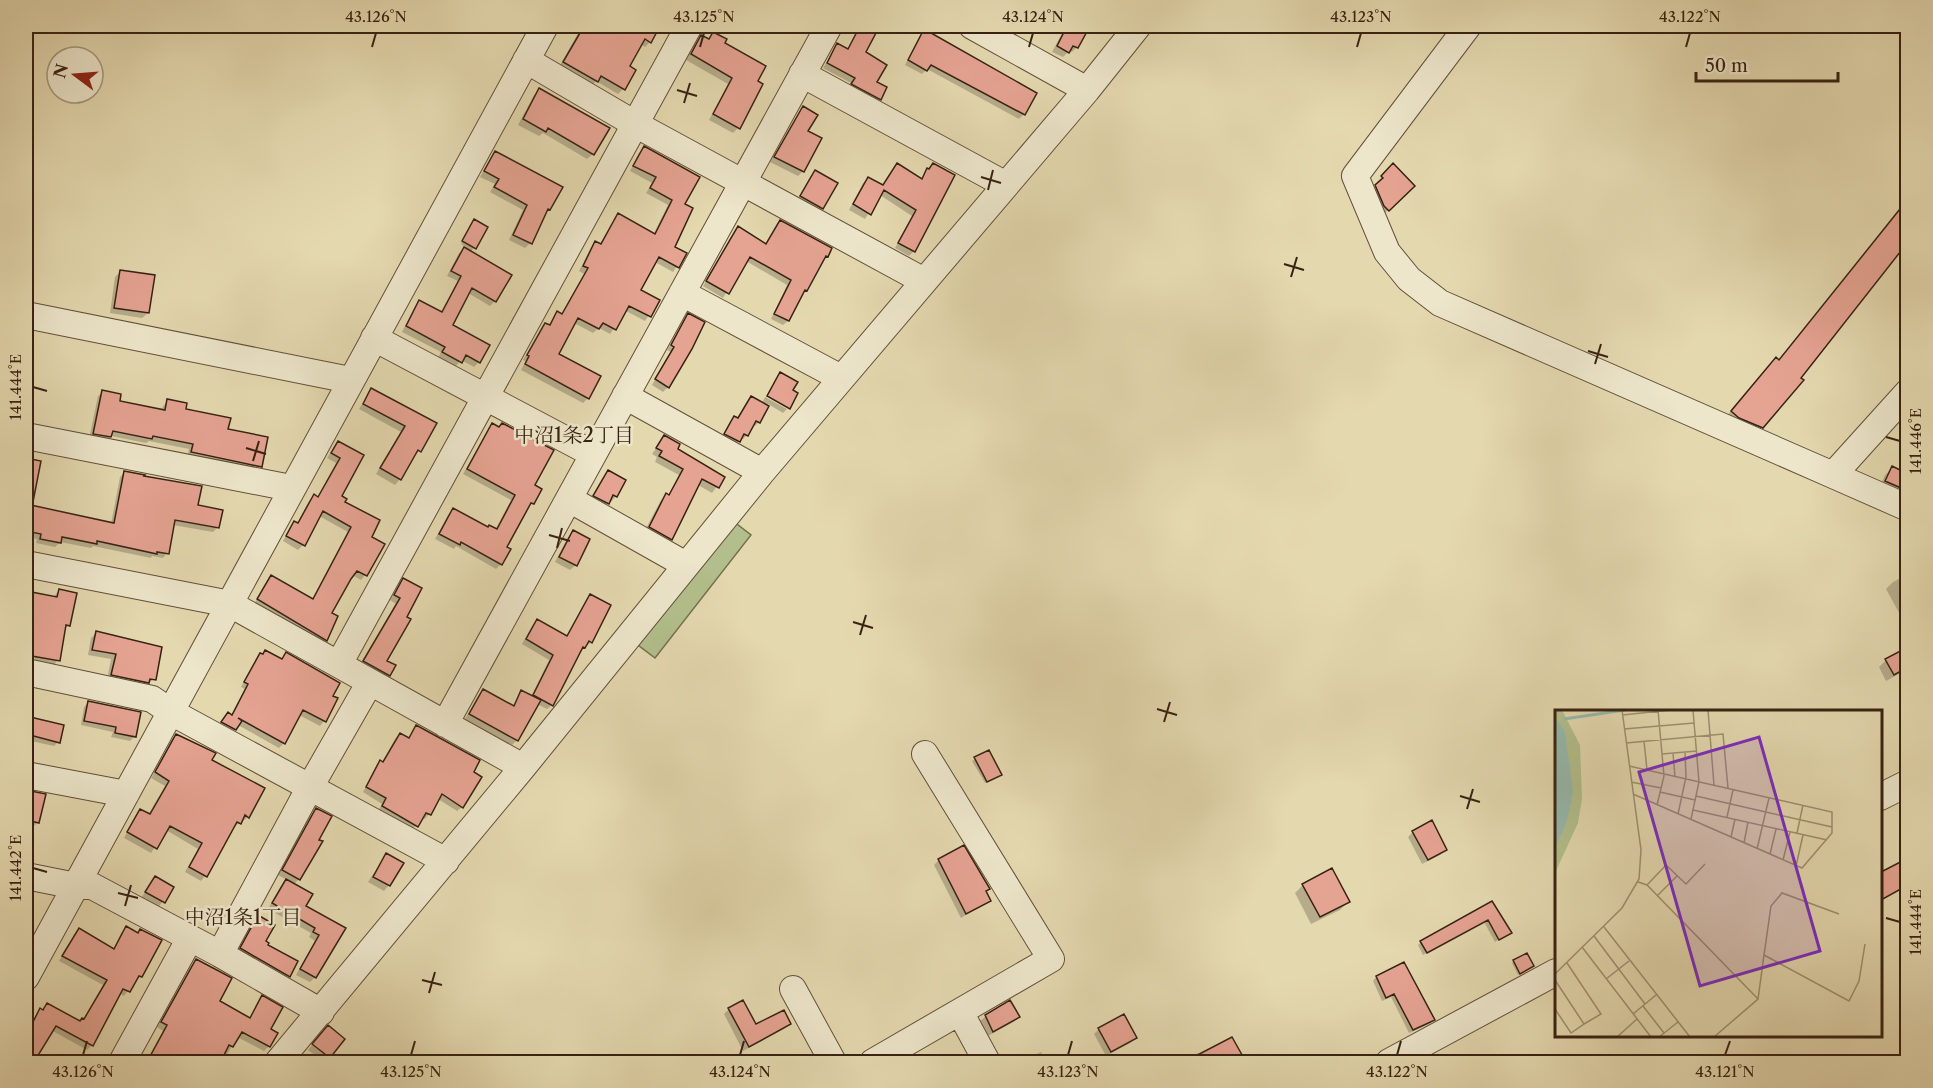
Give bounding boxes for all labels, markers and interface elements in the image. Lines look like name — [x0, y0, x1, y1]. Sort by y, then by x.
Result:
text: 43.126°N — [345, 7, 407, 26]
text: 43.125°N — [673, 7, 735, 26]
text: 43.124°N — [1002, 7, 1064, 26]
text: 43.123°N — [1330, 7, 1392, 26]
text: 43.122°N — [1659, 7, 1721, 26]
north arrow — [45, 45, 105, 105]
scale bar — [1696, 45, 1838, 83]
text: 50 m — [1705, 55, 1748, 77]
text: N — [49, 61, 72, 80]
text: 141.444°E — [6, 354, 25, 420]
text: 141.446°E — [1906, 408, 1925, 474]
district label: 中沼1条2丁目 — [514, 423, 634, 447]
inset map — [1555, 710, 1882, 1037]
text: 141.442°E — [6, 835, 25, 901]
text: 141.444°E — [1906, 889, 1925, 955]
district label: 中沼1条1丁目 — [185, 905, 301, 929]
text: 43.126°N — [52, 1062, 114, 1081]
text: 43.125°N — [380, 1062, 442, 1081]
text: 43.124°N — [709, 1062, 771, 1081]
text: 43.123°N — [1037, 1062, 1099, 1081]
text: 43.122°N — [1366, 1062, 1428, 1081]
text: 43.121°N — [1695, 1062, 1755, 1081]

